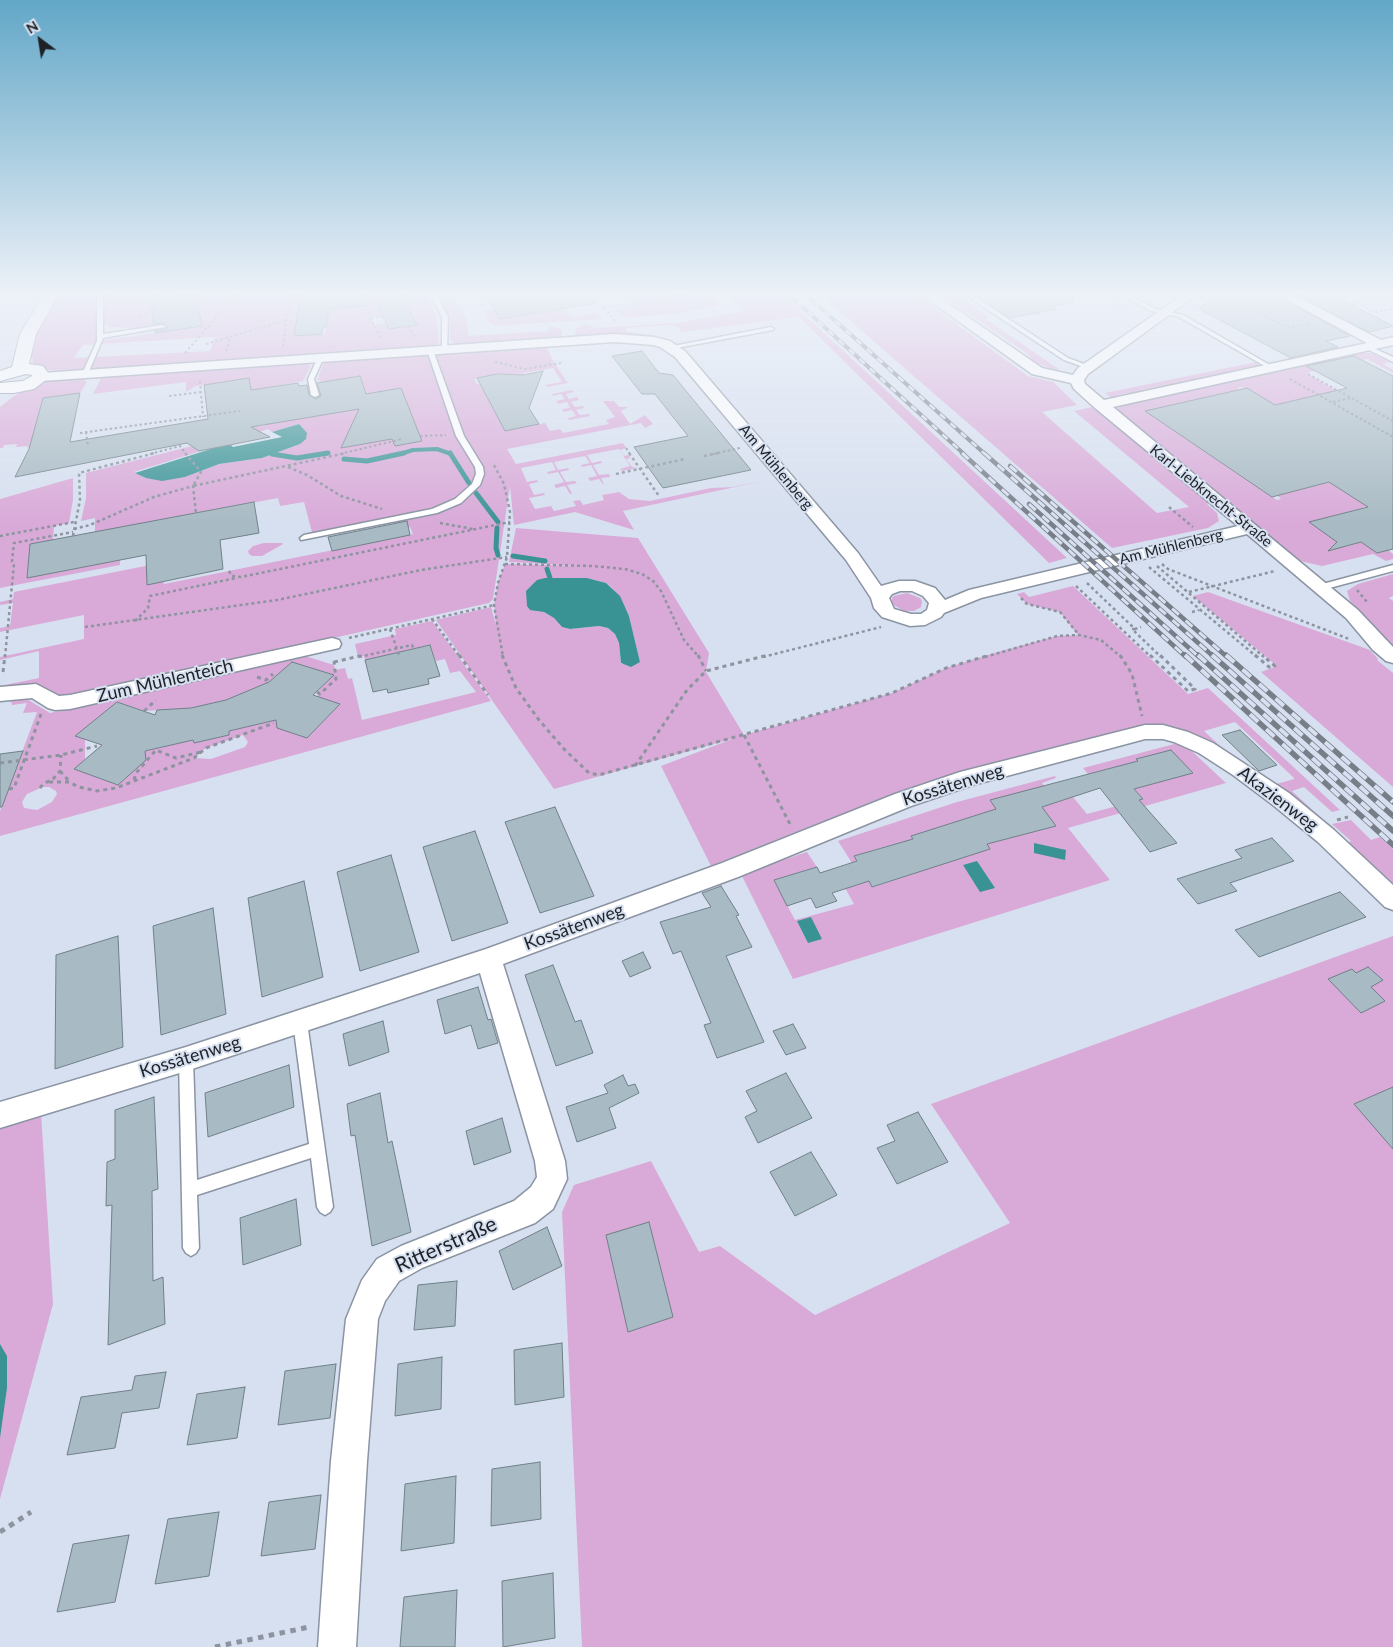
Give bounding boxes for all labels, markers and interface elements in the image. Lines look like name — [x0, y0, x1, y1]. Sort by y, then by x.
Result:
north arrow — [15, 15, 65, 65]
text: N — [23, 17, 41, 37]
street label: Am Mühlenberg — [735, 421, 817, 513]
street label: Karl-Liebknecht-Straße — [1146, 441, 1276, 551]
street label: Am Mühlenberg — [1117, 525, 1225, 569]
street label: Zum Mühlenteich — [95, 655, 235, 707]
street label: Kossätenweg — [900, 759, 1006, 811]
street label: Akazienweg — [1234, 762, 1322, 836]
street label: Kossätenweg — [521, 899, 627, 955]
street label: Kossätenweg — [137, 1031, 243, 1083]
street label: Ritterstraße — [391, 1211, 501, 1279]

